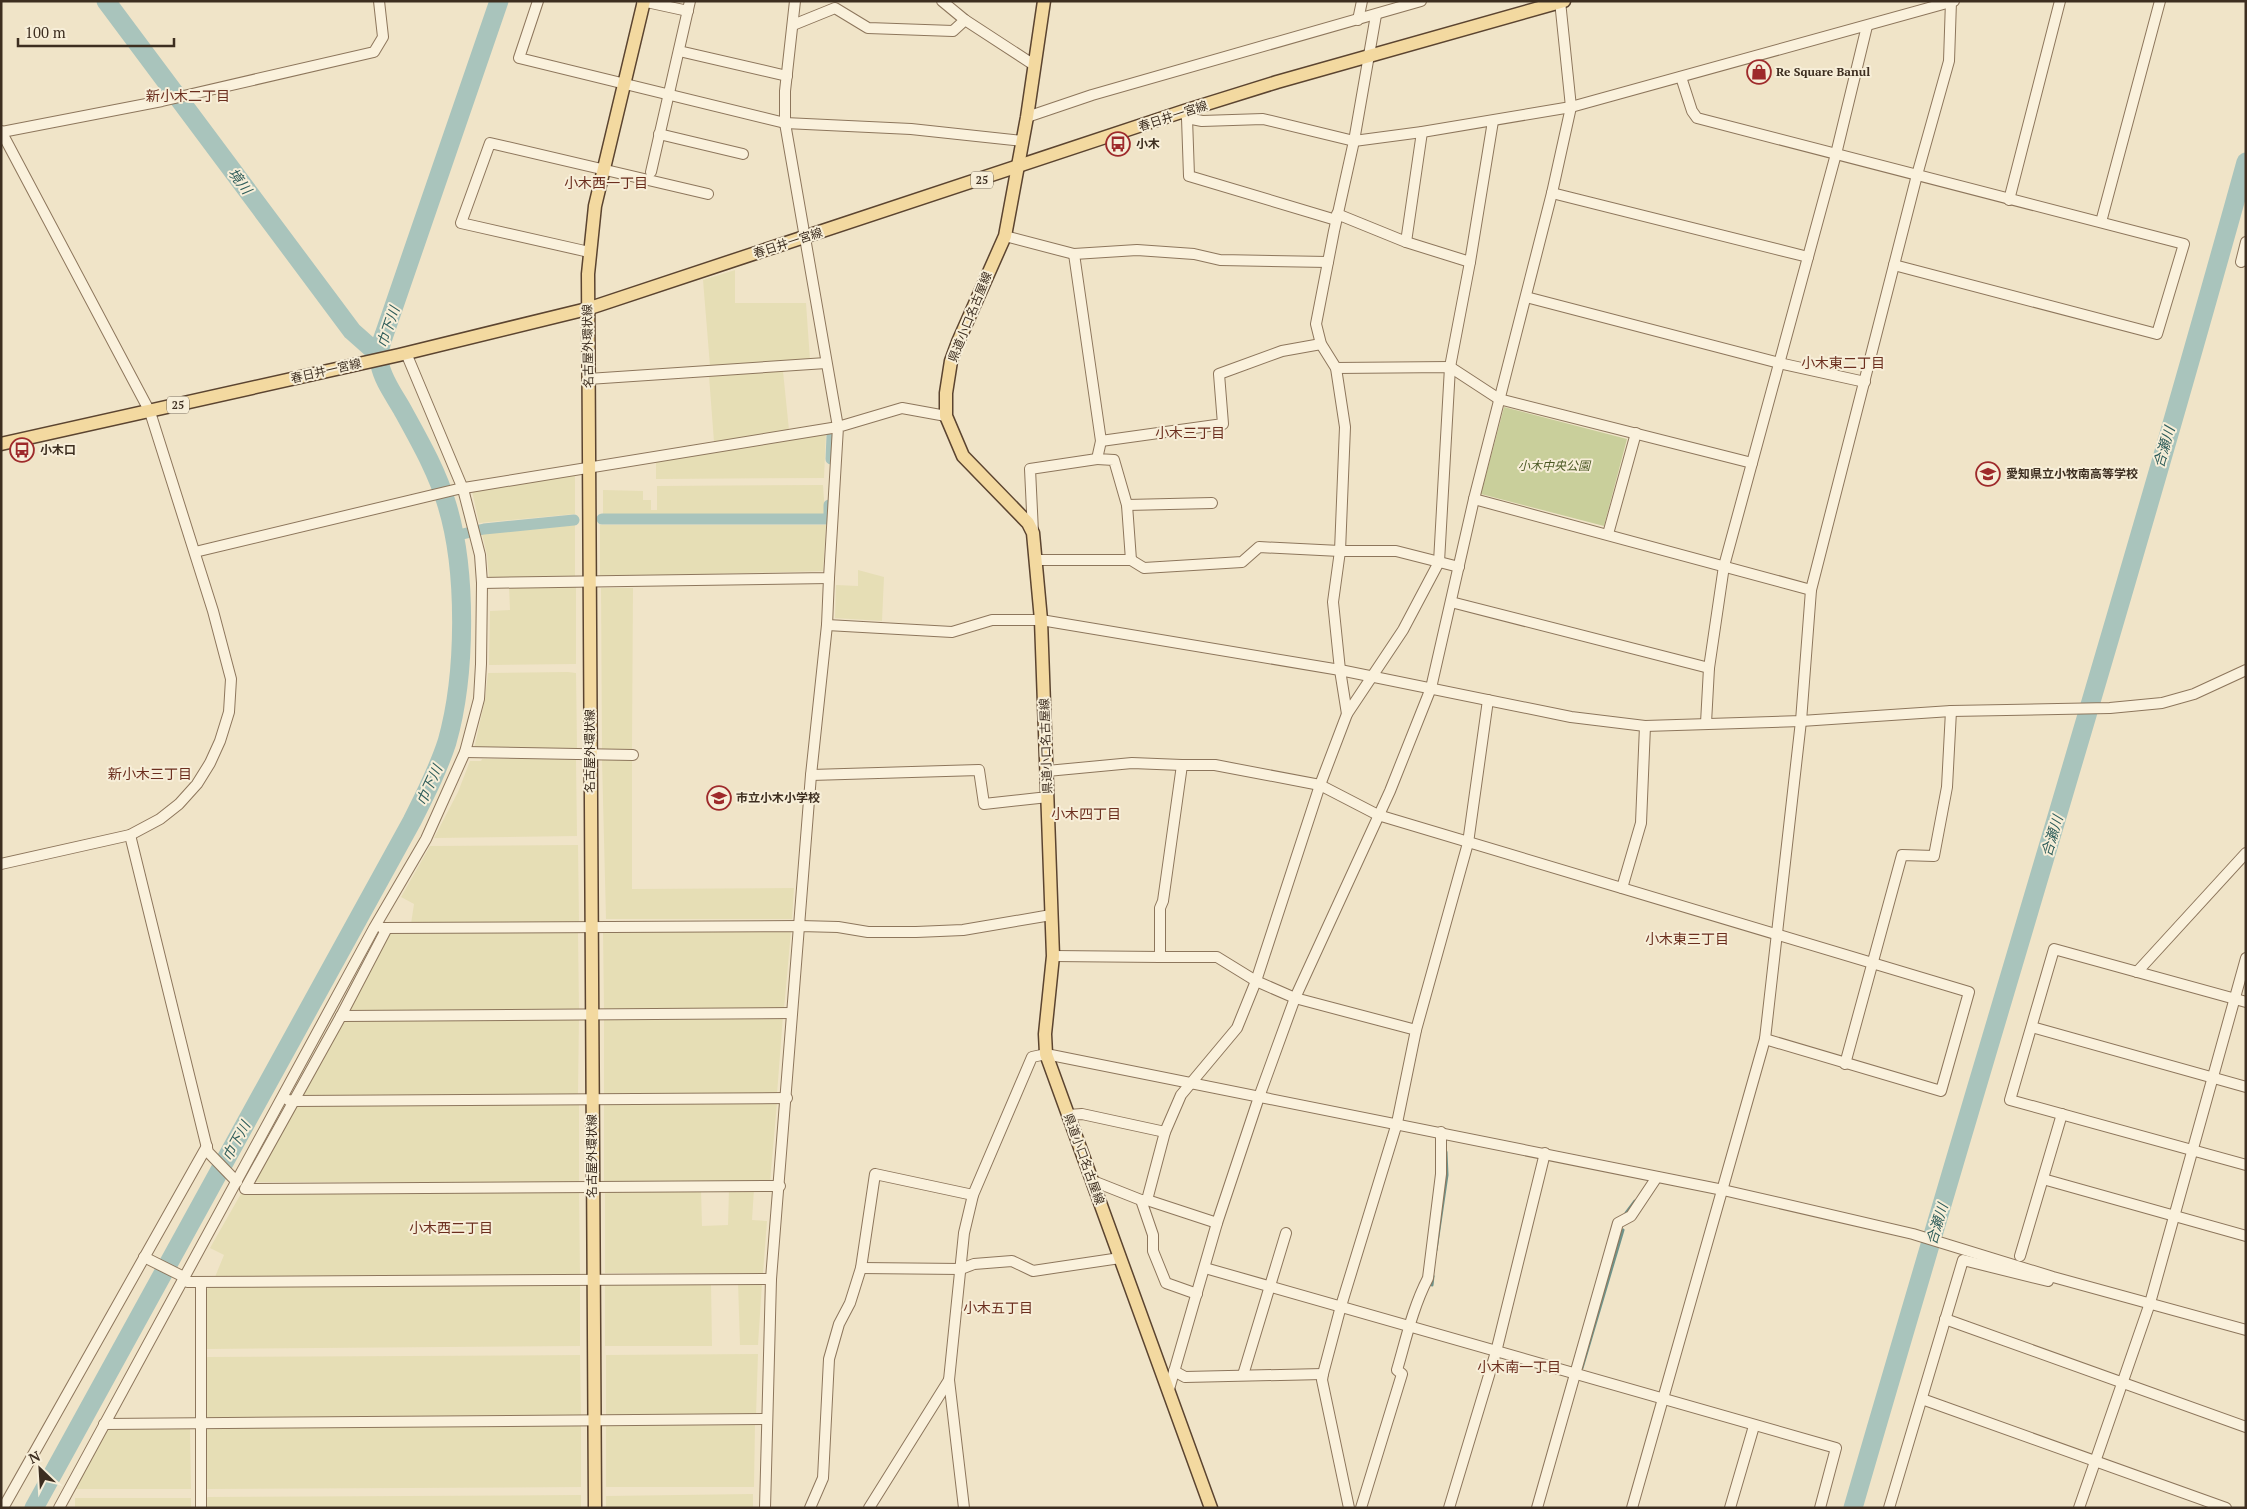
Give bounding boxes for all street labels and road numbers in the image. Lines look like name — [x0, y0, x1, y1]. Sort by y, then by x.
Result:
street label: 春日井一宮線 — [1136, 97, 1209, 134]
road number: 25 — [971, 172, 993, 188]
street label: 春日井一宮線 — [751, 224, 824, 261]
street label: 県道小口名古屋線 — [945, 269, 994, 364]
street label: 名古屋外環状線 — [579, 304, 596, 388]
street label: 春日井一宮線 — [289, 355, 363, 386]
road number: 25 — [167, 396, 189, 414]
street label: 県道小口名古屋線 — [1036, 698, 1055, 794]
street label: 名古屋外環状線 — [582, 709, 597, 793]
street label: 県道小口名古屋線 — [1061, 1111, 1108, 1207]
street label: 名古屋外環状線 — [584, 1114, 599, 1198]

